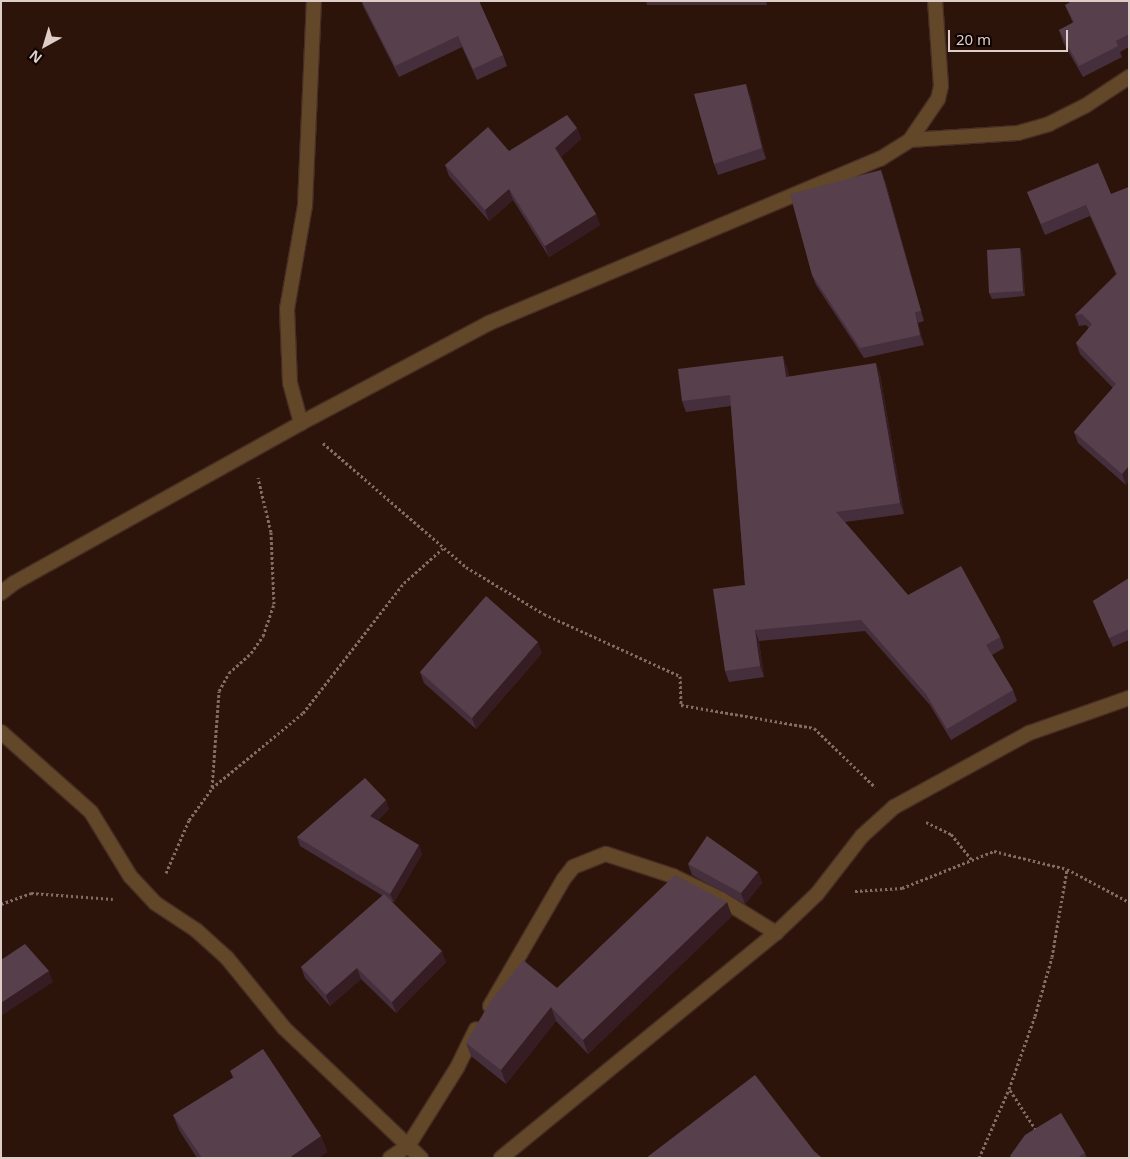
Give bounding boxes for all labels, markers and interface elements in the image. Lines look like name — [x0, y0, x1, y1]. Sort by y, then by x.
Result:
north arrow — [20, 20, 70, 70]
scale bar — [950, 20, 1070, 52]
text: 20 m — [956, 29, 991, 49]
text: N — [25, 46, 46, 68]

